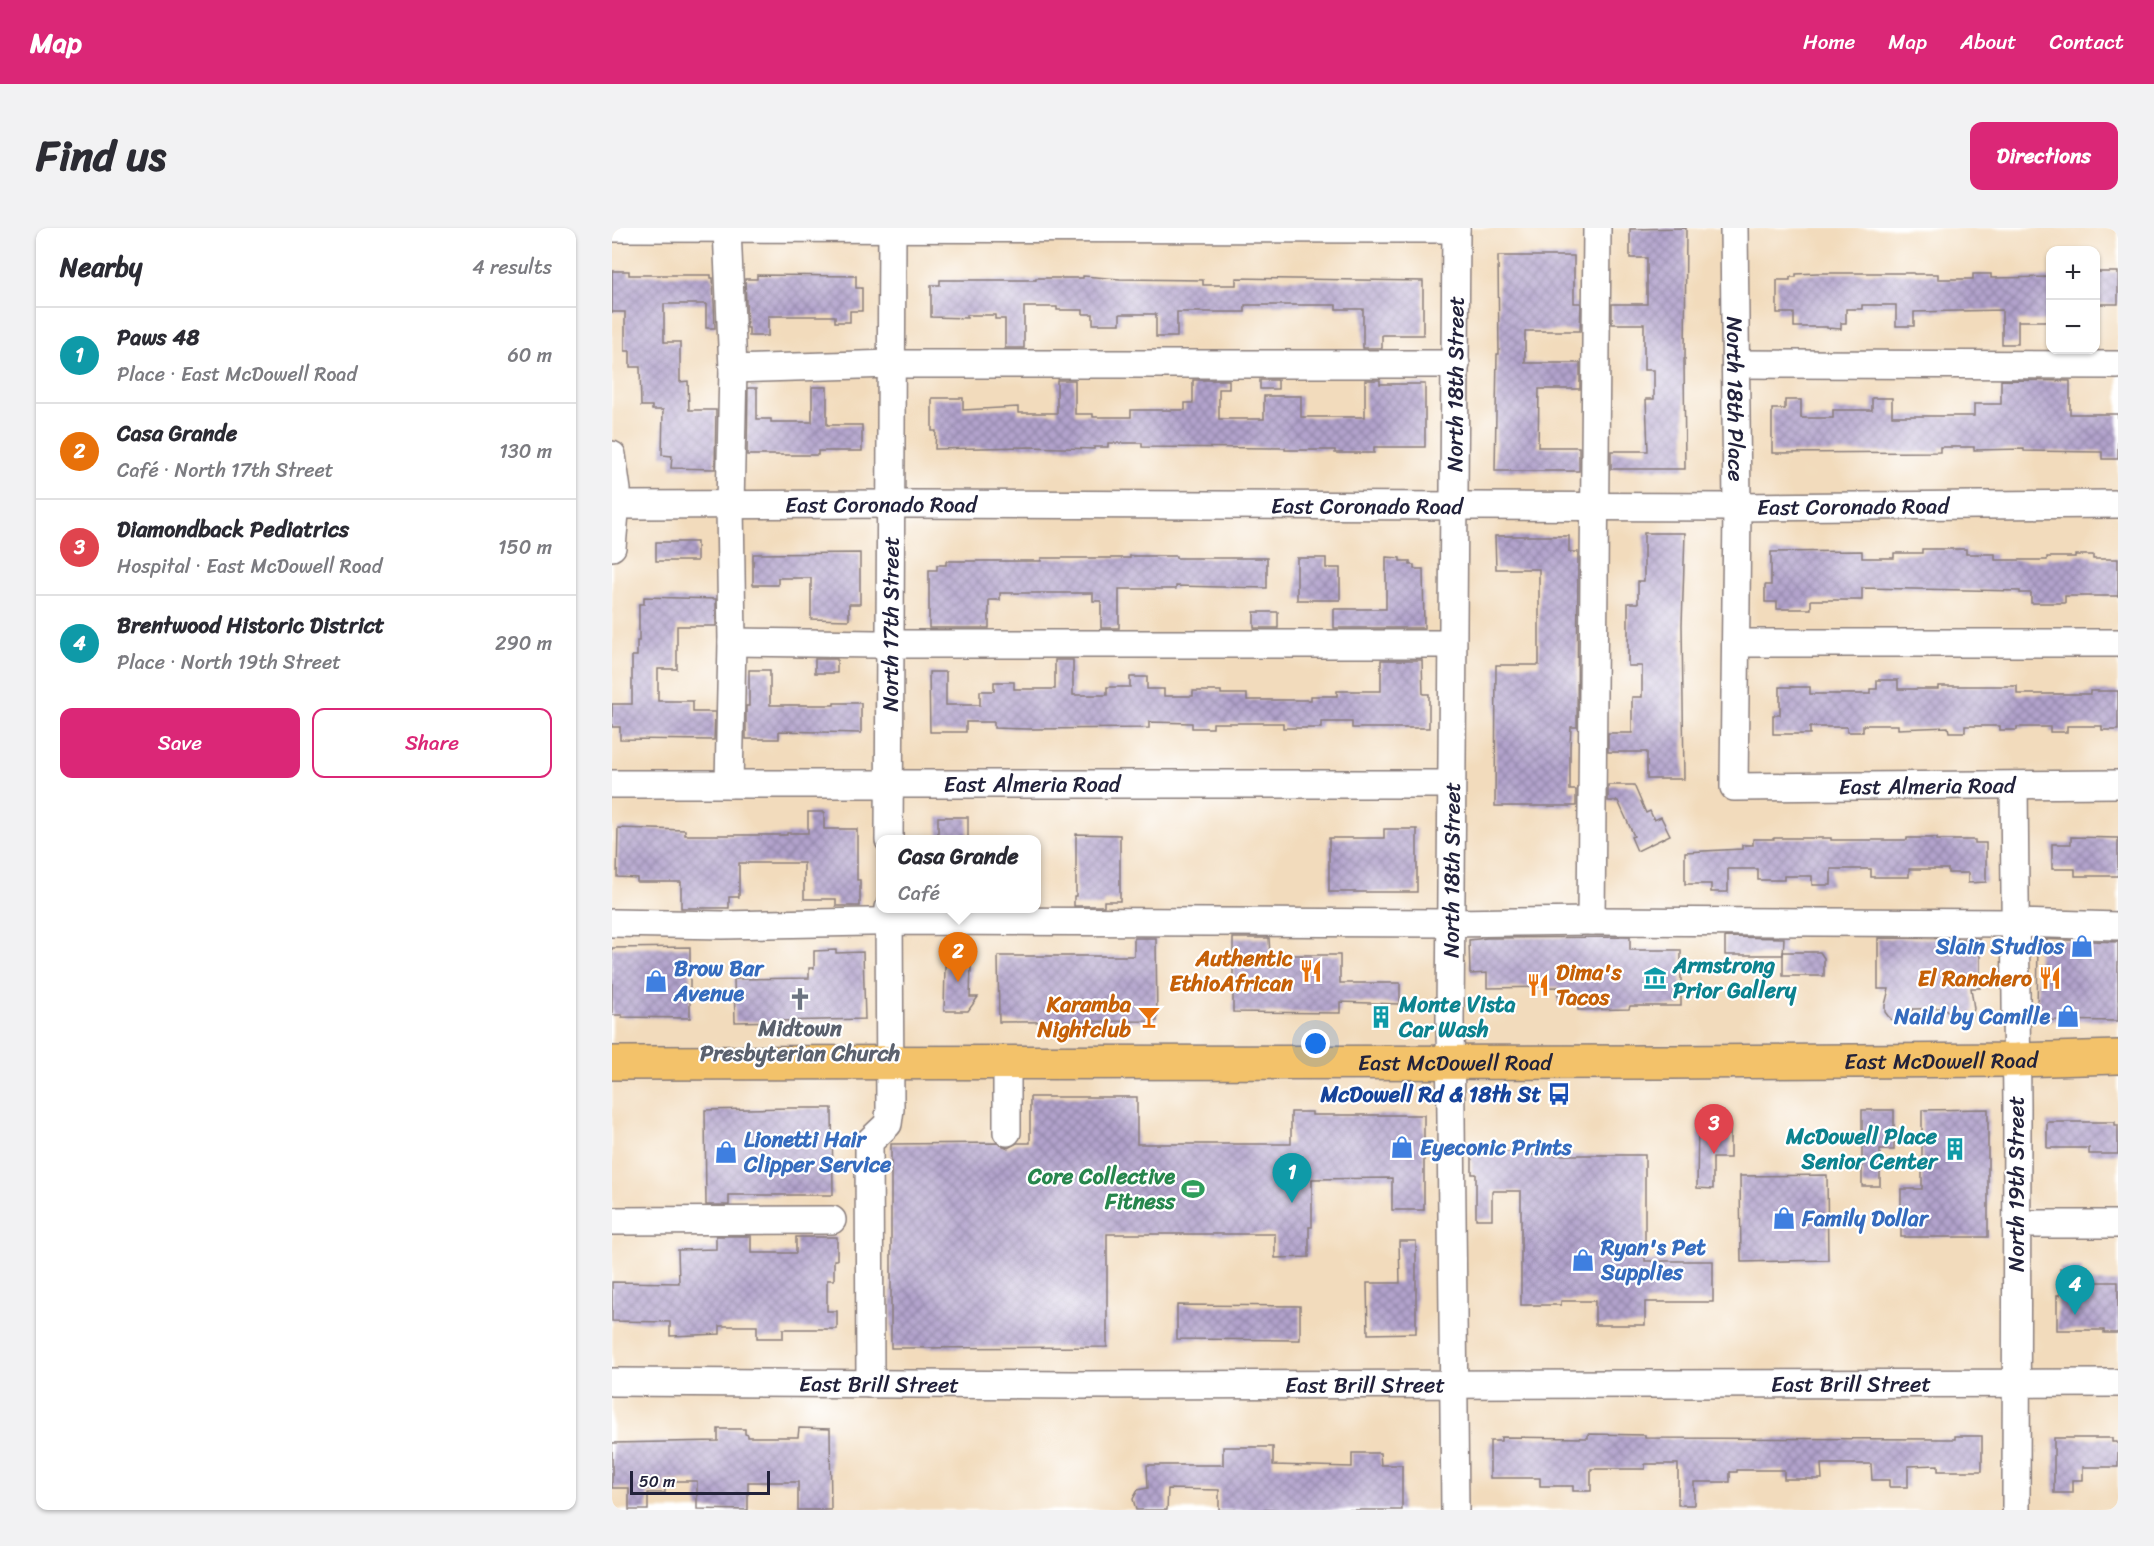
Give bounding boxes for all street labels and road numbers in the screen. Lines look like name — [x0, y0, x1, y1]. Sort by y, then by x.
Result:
street label: North 18th Street — [1435, 296, 1475, 472]
street label: North 18th Place — [1715, 316, 1756, 482]
street label: East Coronado Road — [785, 485, 978, 524]
street label: East Coronado Road — [1271, 486, 1464, 526]
street label: East Coronado Road — [1757, 486, 1951, 527]
street label: North 17th Street — [871, 536, 910, 712]
street label: East Almeria Road — [944, 765, 1122, 804]
street label: East Almeria Road — [1838, 766, 2017, 806]
street label: North 18th Street — [1431, 782, 1472, 958]
street label: East McDowell Road — [1844, 1040, 2040, 1081]
street label: East McDowell Road — [1358, 1043, 1553, 1082]
street label: North 19th Street — [1997, 1096, 2036, 1272]
street label: East Brill Street — [799, 1364, 960, 1404]
street label: East Brill Street — [1771, 1364, 1931, 1404]
street label: East Brill Street — [1285, 1365, 1445, 1405]

